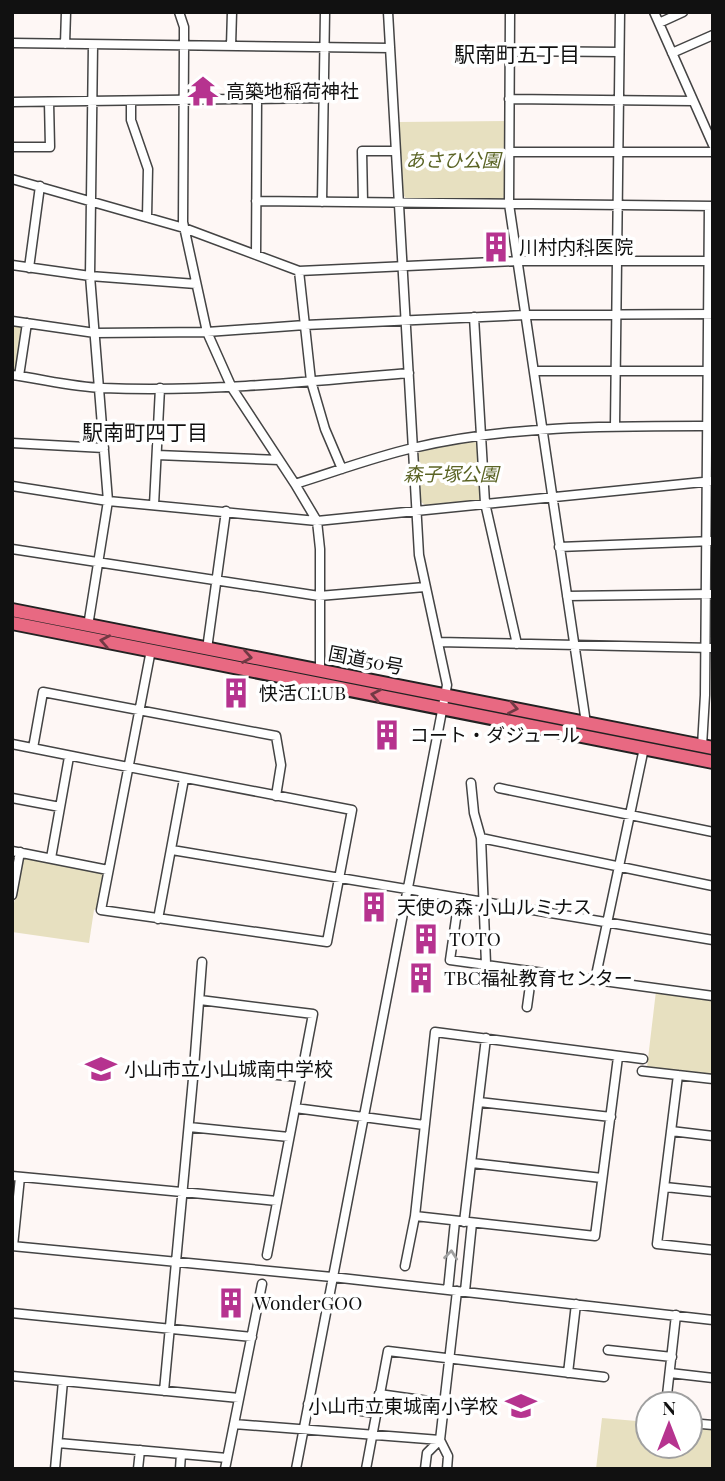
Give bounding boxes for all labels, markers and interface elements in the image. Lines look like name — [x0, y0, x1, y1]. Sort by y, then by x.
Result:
district label: 駅南町五丁目 — [454, 39, 580, 67]
temple icon: 高築地稲荷神社 — [186, 74, 220, 108]
place label: 高築地稲荷神社 — [226, 77, 359, 103]
park label: あさひ公園 — [405, 146, 503, 172]
building icon: 川村内科医院 — [479, 230, 513, 264]
place label: 川村内科医院 — [519, 233, 633, 259]
district label: 駅南町四丁目 — [82, 417, 208, 445]
park label: 森子塚公園 — [403, 460, 501, 486]
one-way arrow — [99, 634, 111, 649]
street label: 国道50号 — [326, 639, 406, 679]
one-way arrow — [241, 649, 253, 664]
building icon: 快活CLUB — [219, 676, 253, 710]
place label: 快活CLUB — [259, 679, 346, 705]
one-way arrow — [370, 689, 382, 704]
one-way arrow — [507, 700, 519, 715]
building icon: コート・ダジュール — [370, 718, 404, 752]
place label: コート・ダジュール — [410, 721, 580, 747]
building icon: 天使の森 小山ルミナス — [357, 890, 391, 924]
place label: 天使の森 小山ルミナス — [397, 893, 592, 919]
building icon: TOTO — [409, 922, 443, 956]
place label: TOTO — [449, 925, 501, 951]
building icon: TBC福祉教育センター — [404, 961, 438, 995]
place label: TBC福祉教育センター — [444, 964, 633, 990]
school or university icon: 小山市立小山城南中学校 — [84, 1052, 118, 1086]
place label: 小山市立小山城南中学校 — [124, 1055, 333, 1081]
one-way arrow — [444, 1249, 459, 1261]
building icon: WonderGOO — [214, 1286, 248, 1320]
place label: WonderGOO — [253, 1289, 362, 1315]
school or university icon: 小山市立東城南小学校 — [504, 1389, 538, 1423]
north arrow — [634, 1390, 704, 1460]
place label: 小山市立東城南小学校 — [308, 1392, 498, 1418]
text: N — [662, 1394, 676, 1420]

